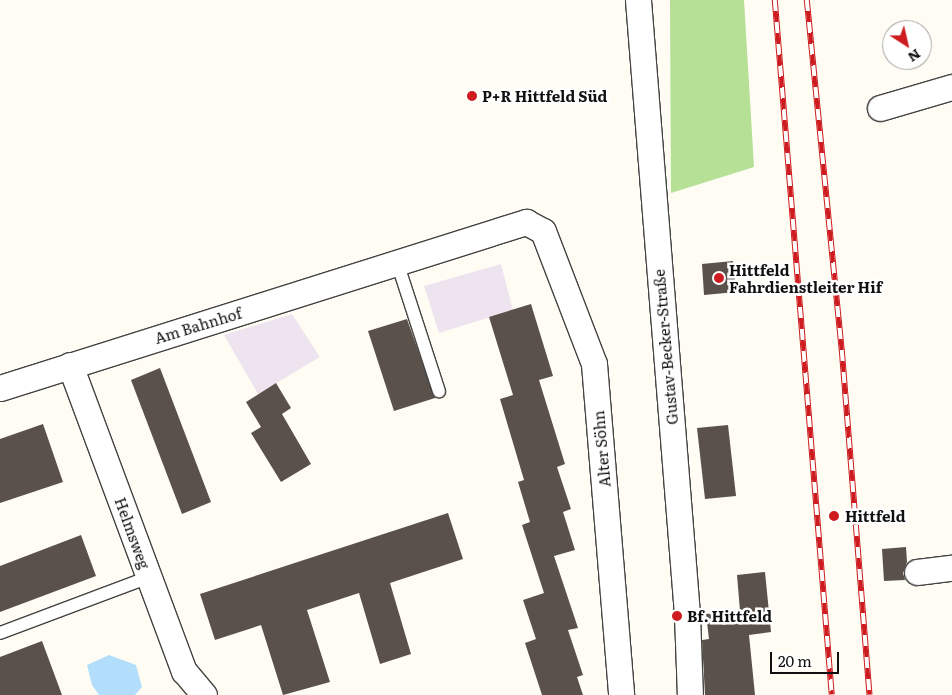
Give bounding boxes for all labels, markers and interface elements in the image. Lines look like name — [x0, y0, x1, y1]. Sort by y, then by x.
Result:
north arrow — [882, 20, 932, 70]
text: N — [904, 45, 926, 68]
place label: P+R Hittfeld Süd — [482, 87, 607, 105]
marker: P+R Hittfeld Süd — [466, 90, 478, 102]
place label: Hittfeld Fahrdienstleiter Hif — [729, 260, 882, 295]
street label: Gustav-Becker-Straße — [649, 269, 681, 425]
marker: Hittfeld Fahrdienstleiter Hif — [713, 272, 725, 284]
street label: Am Bahnhof — [152, 303, 244, 347]
street label: Alter Söhn — [589, 410, 613, 488]
street label: Helmsweg — [112, 495, 154, 571]
place label: Hittfeld — [845, 507, 906, 525]
marker: Hittfeld — [827, 509, 841, 523]
place label: Bf. Hittfeld — [687, 607, 772, 625]
marker: Bf. Hittfeld — [671, 610, 683, 622]
scale bar — [772, 642, 841, 674]
text: 20 m — [778, 649, 812, 672]

